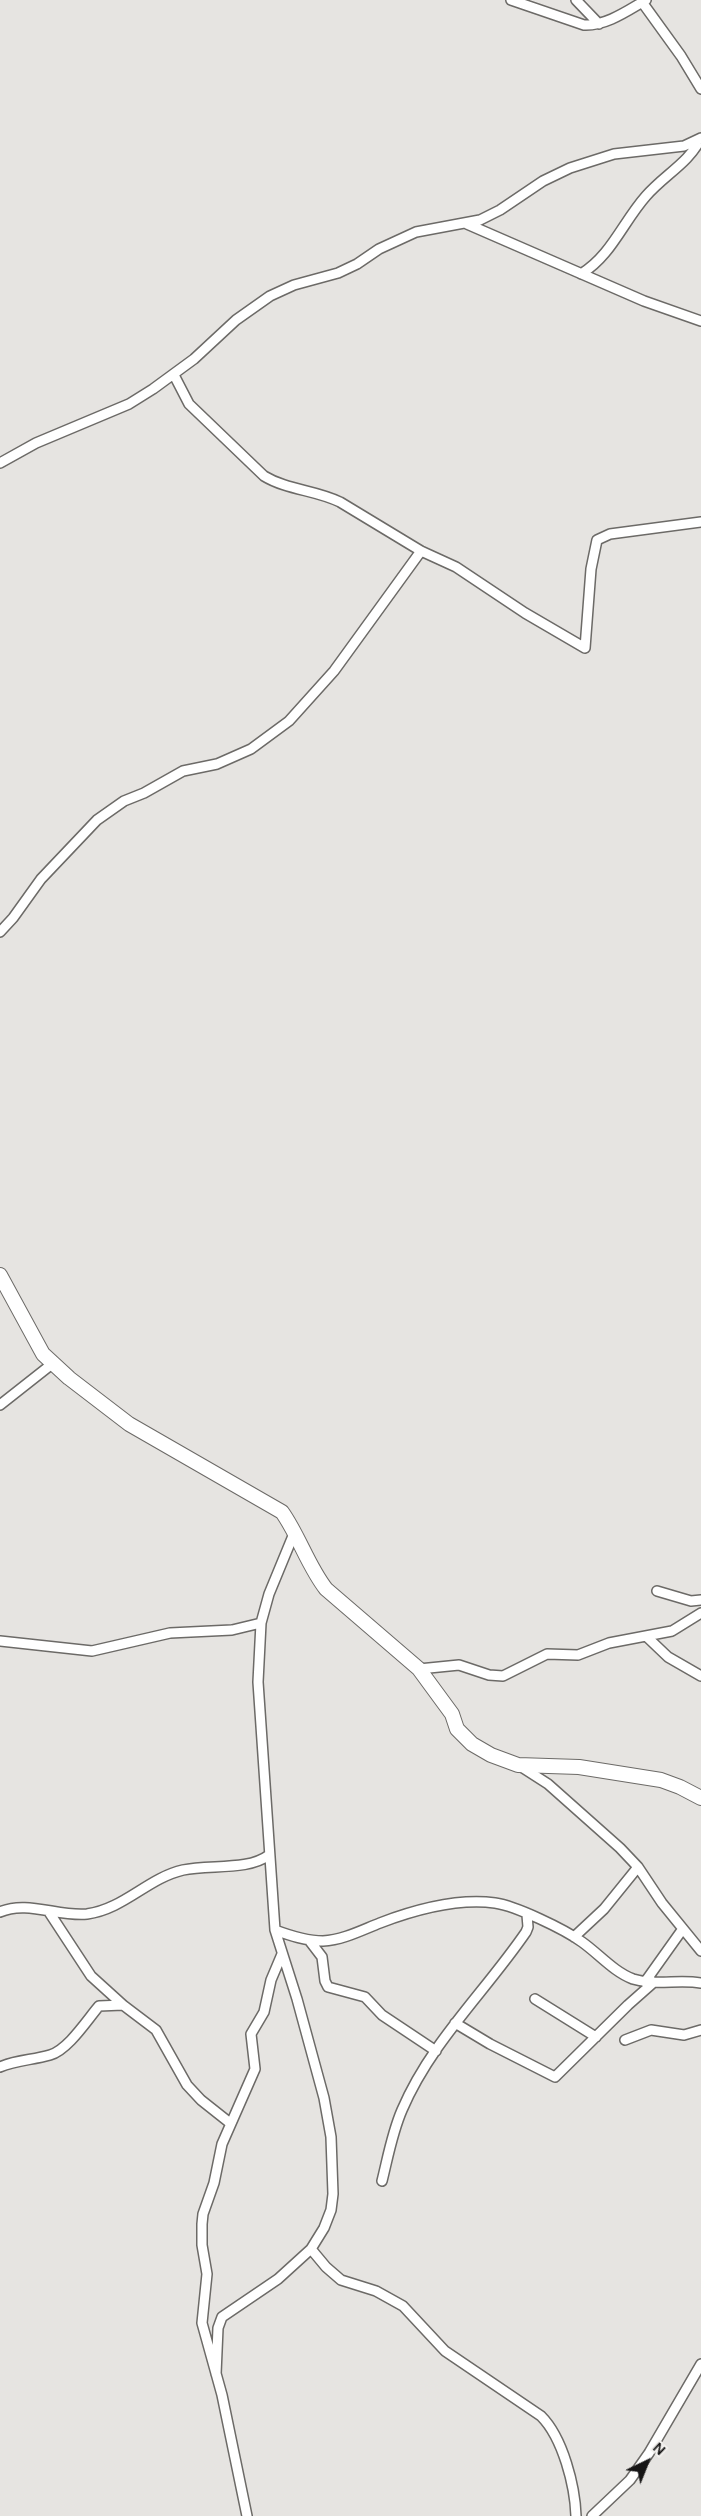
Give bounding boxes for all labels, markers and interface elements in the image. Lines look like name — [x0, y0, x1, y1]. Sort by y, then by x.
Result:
north arrow — [617, 2432, 677, 2492]
text: N — [649, 2438, 670, 2459]

